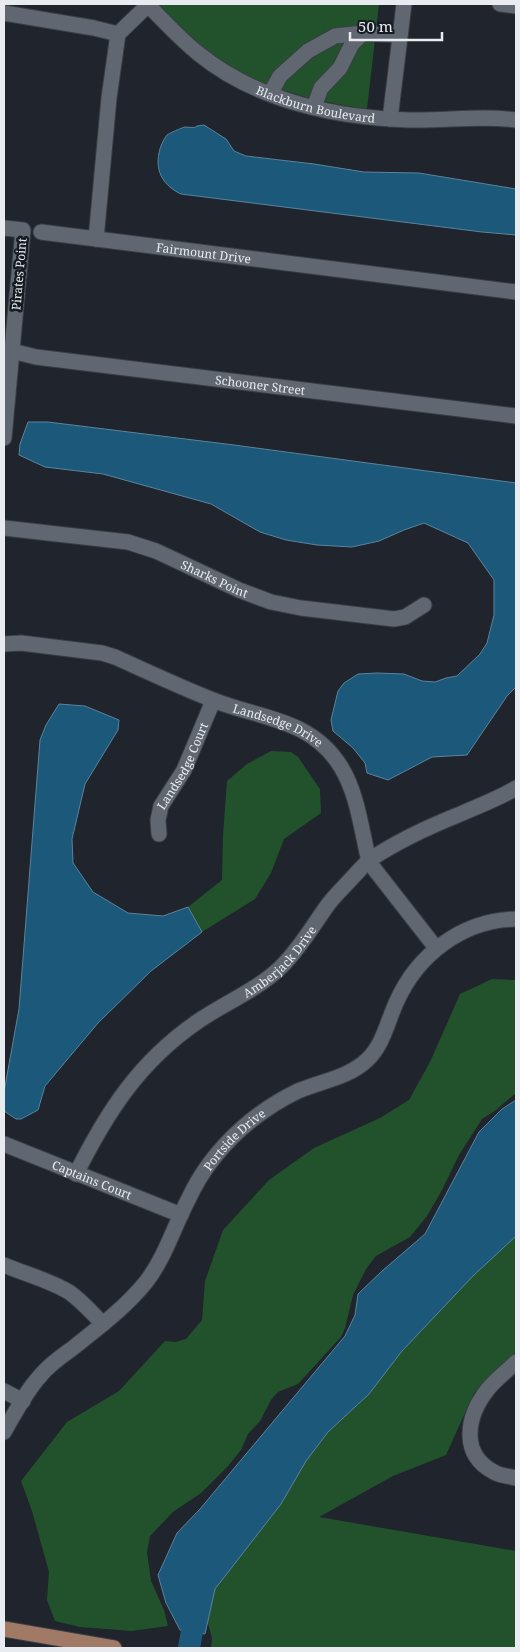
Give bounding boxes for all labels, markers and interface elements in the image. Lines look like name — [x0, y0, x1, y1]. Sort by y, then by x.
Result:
scale bar — [350, 10, 442, 42]
text: 50 m — [358, 16, 393, 36]
street label: Blackburn Boulevard — [254, 81, 377, 126]
street label: Pirates Point — [7, 237, 31, 311]
street label: Fairmount Drive — [155, 238, 252, 267]
street label: Schooner Street — [214, 371, 306, 399]
street label: Sharks Point — [178, 556, 251, 601]
street label: Landsedge Drive — [231, 699, 327, 750]
street label: Landsedge Court — [152, 720, 212, 813]
street label: Amberjack Drive — [240, 922, 320, 1001]
street label: Portside Drive — [199, 1104, 269, 1174]
street label: Captains Court — [50, 1156, 135, 1203]

